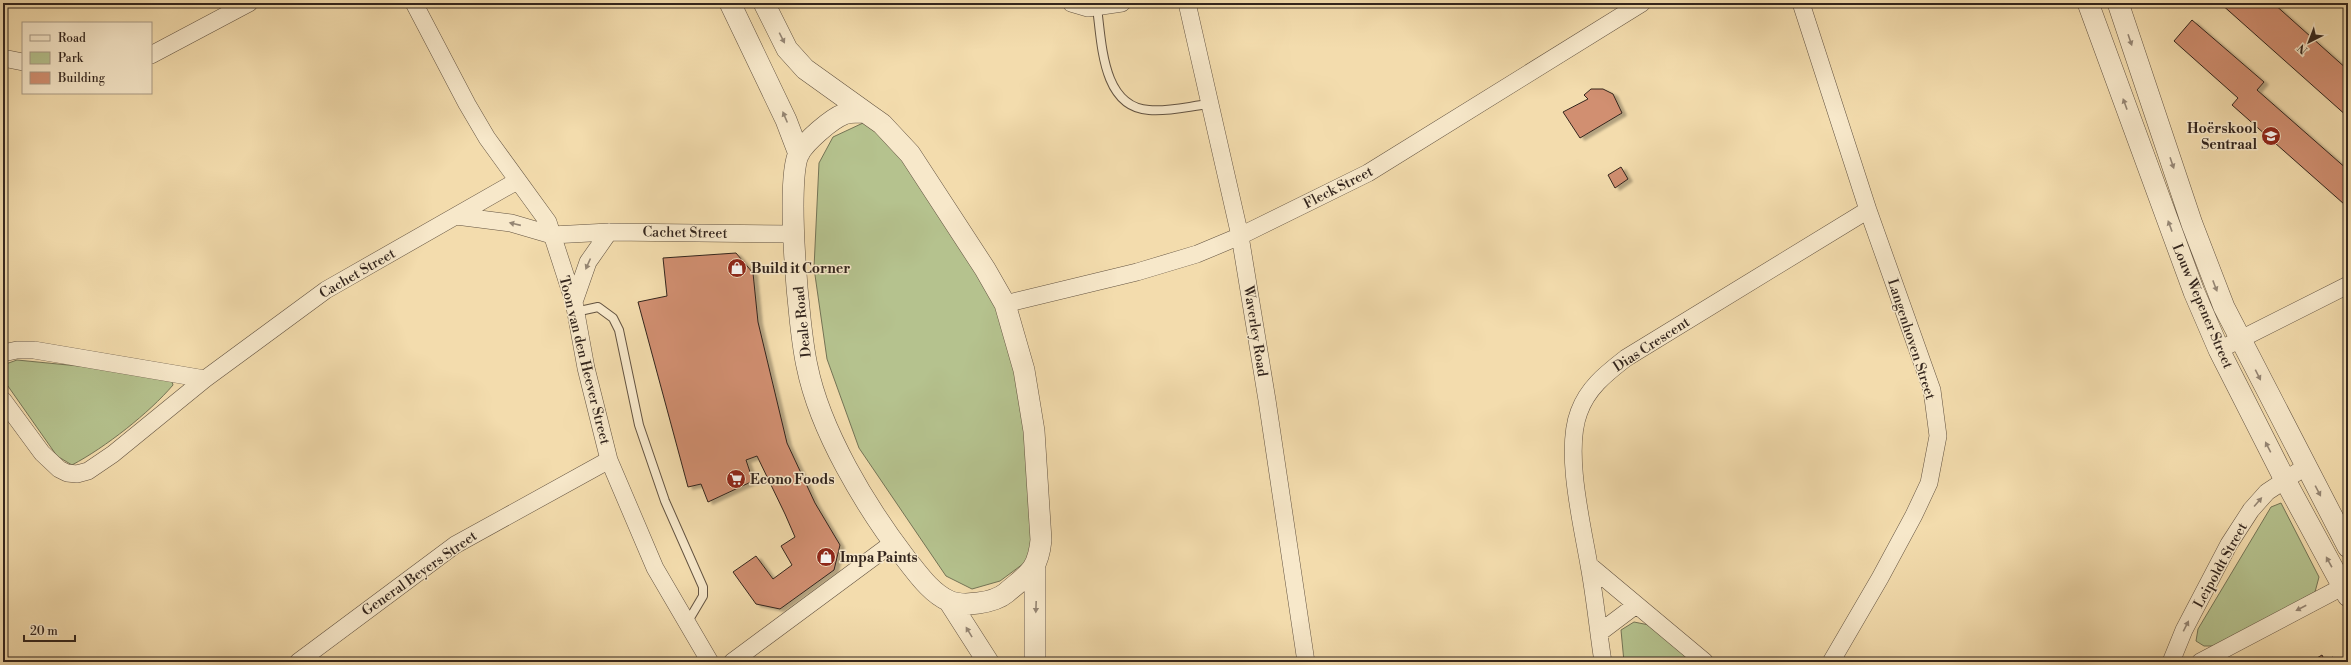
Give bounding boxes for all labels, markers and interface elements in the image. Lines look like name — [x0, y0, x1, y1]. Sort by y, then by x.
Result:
legend — [22, 22, 152, 94]
north arrow — [2289, 22, 2329, 62]
text: Road — [58, 31, 86, 46]
one-way arrow — [779, 32, 785, 44]
one-way arrow — [2128, 34, 2134, 46]
text: N — [2295, 40, 2311, 57]
text: Park — [58, 51, 84, 66]
text: Building — [57, 71, 106, 86]
one-way arrow — [2122, 98, 2128, 110]
one-way arrow — [782, 112, 788, 123]
place label: Hoërskool Sentraal — [2187, 120, 2257, 154]
school or university icon: Hoërskool Sentraal — [2260, 125, 2282, 147]
one-way arrow — [2169, 158, 2175, 170]
street label: Fleck Street — [1301, 163, 1376, 213]
one-way arrow — [2166, 220, 2172, 232]
one-way arrow — [509, 221, 521, 227]
street label: Cachet Street — [642, 223, 728, 243]
street label: Louw Wepener Street — [2168, 241, 2237, 372]
street label: Cachet Street — [316, 245, 399, 303]
shop icon: Build it Corner — [726, 257, 748, 279]
one-way arrow — [584, 258, 591, 270]
place label: Build it Corner — [751, 260, 850, 278]
street label: Toon van den Heever Street — [554, 274, 614, 446]
street label: Langenhoven Street — [1883, 277, 1939, 402]
one-way arrow — [2213, 280, 2219, 292]
street label: Waverley Road — [1239, 283, 1271, 378]
street label: Deale Road — [790, 285, 816, 358]
street label: Dias Crescent — [1610, 313, 1693, 376]
one-way arrow — [2255, 370, 2262, 381]
one-way arrow — [2265, 441, 2271, 453]
supermarket icon: Econo Foods — [725, 468, 747, 490]
place label: Econo Foods — [750, 471, 834, 489]
one-way arrow — [2315, 485, 2321, 497]
one-way arrow — [2253, 497, 2263, 507]
street label: Leipoldt Street — [2190, 520, 2252, 611]
street label: General Beyers Street — [359, 527, 481, 620]
shop icon: Impa Paints — [815, 546, 837, 568]
place label: Impa Paints — [840, 549, 917, 567]
one-way arrow — [2326, 556, 2333, 568]
one-way arrow — [1033, 601, 1039, 614]
one-way arrow — [2295, 605, 2307, 612]
scale bar — [24, 617, 75, 643]
one-way arrow — [2183, 620, 2189, 632]
text: 20 m — [30, 624, 58, 639]
one-way arrow — [965, 626, 972, 638]

